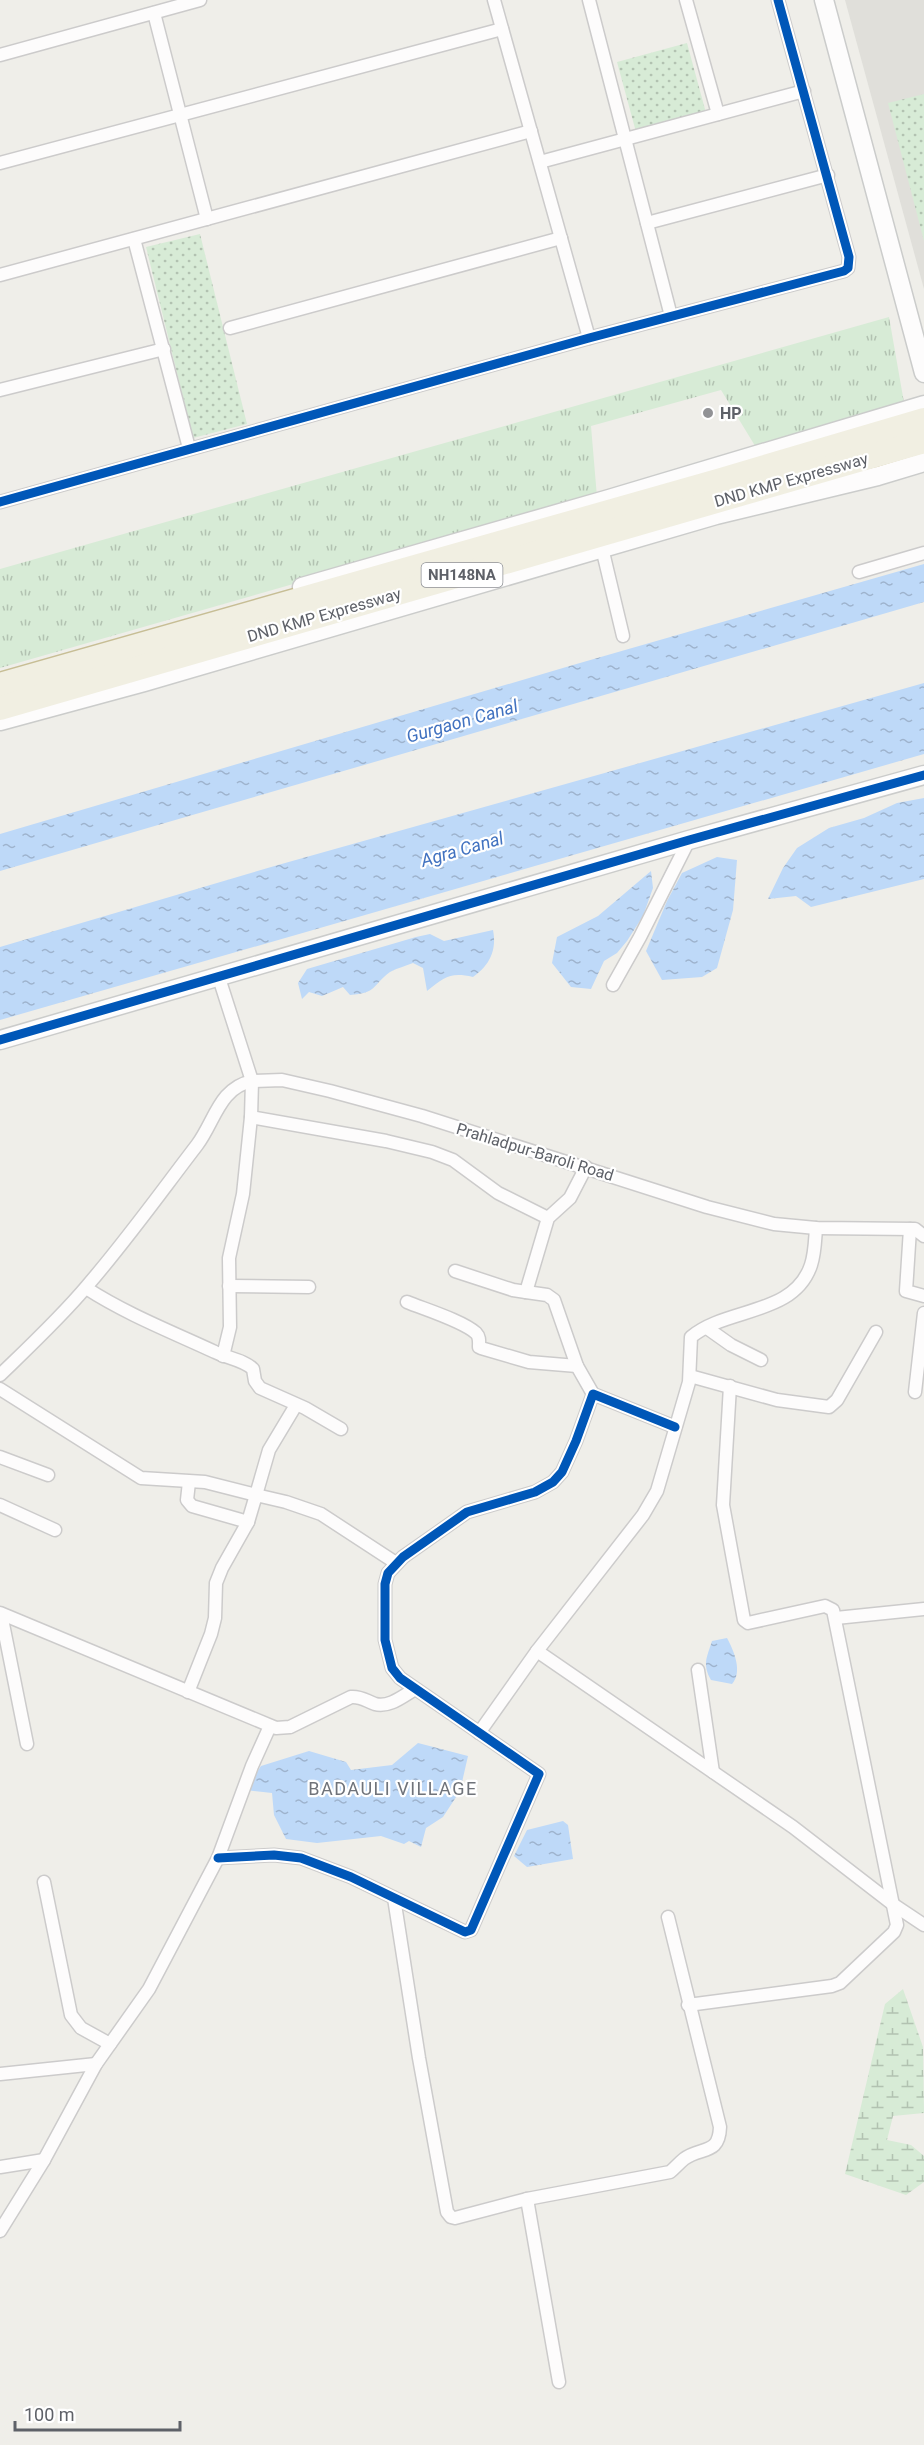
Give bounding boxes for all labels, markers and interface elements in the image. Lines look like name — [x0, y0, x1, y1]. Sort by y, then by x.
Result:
place label: HP — [720, 404, 742, 423]
marker: HP — [701, 406, 715, 420]
street label: DND KMP Expressway — [712, 449, 870, 511]
road number: NH148NA — [422, 563, 502, 587]
street label: DND KMP Expressway — [245, 584, 403, 646]
water label: Gurgaon Canal — [404, 695, 521, 747]
water label: Agra Canal — [417, 827, 506, 871]
street label: Prahladpur-Baroli Road — [454, 1119, 616, 1185]
district label: BADAULI VILLAGE — [308, 1778, 478, 1799]
scale bar — [15, 2394, 180, 2432]
text: 100 m — [24, 2404, 75, 2425]

